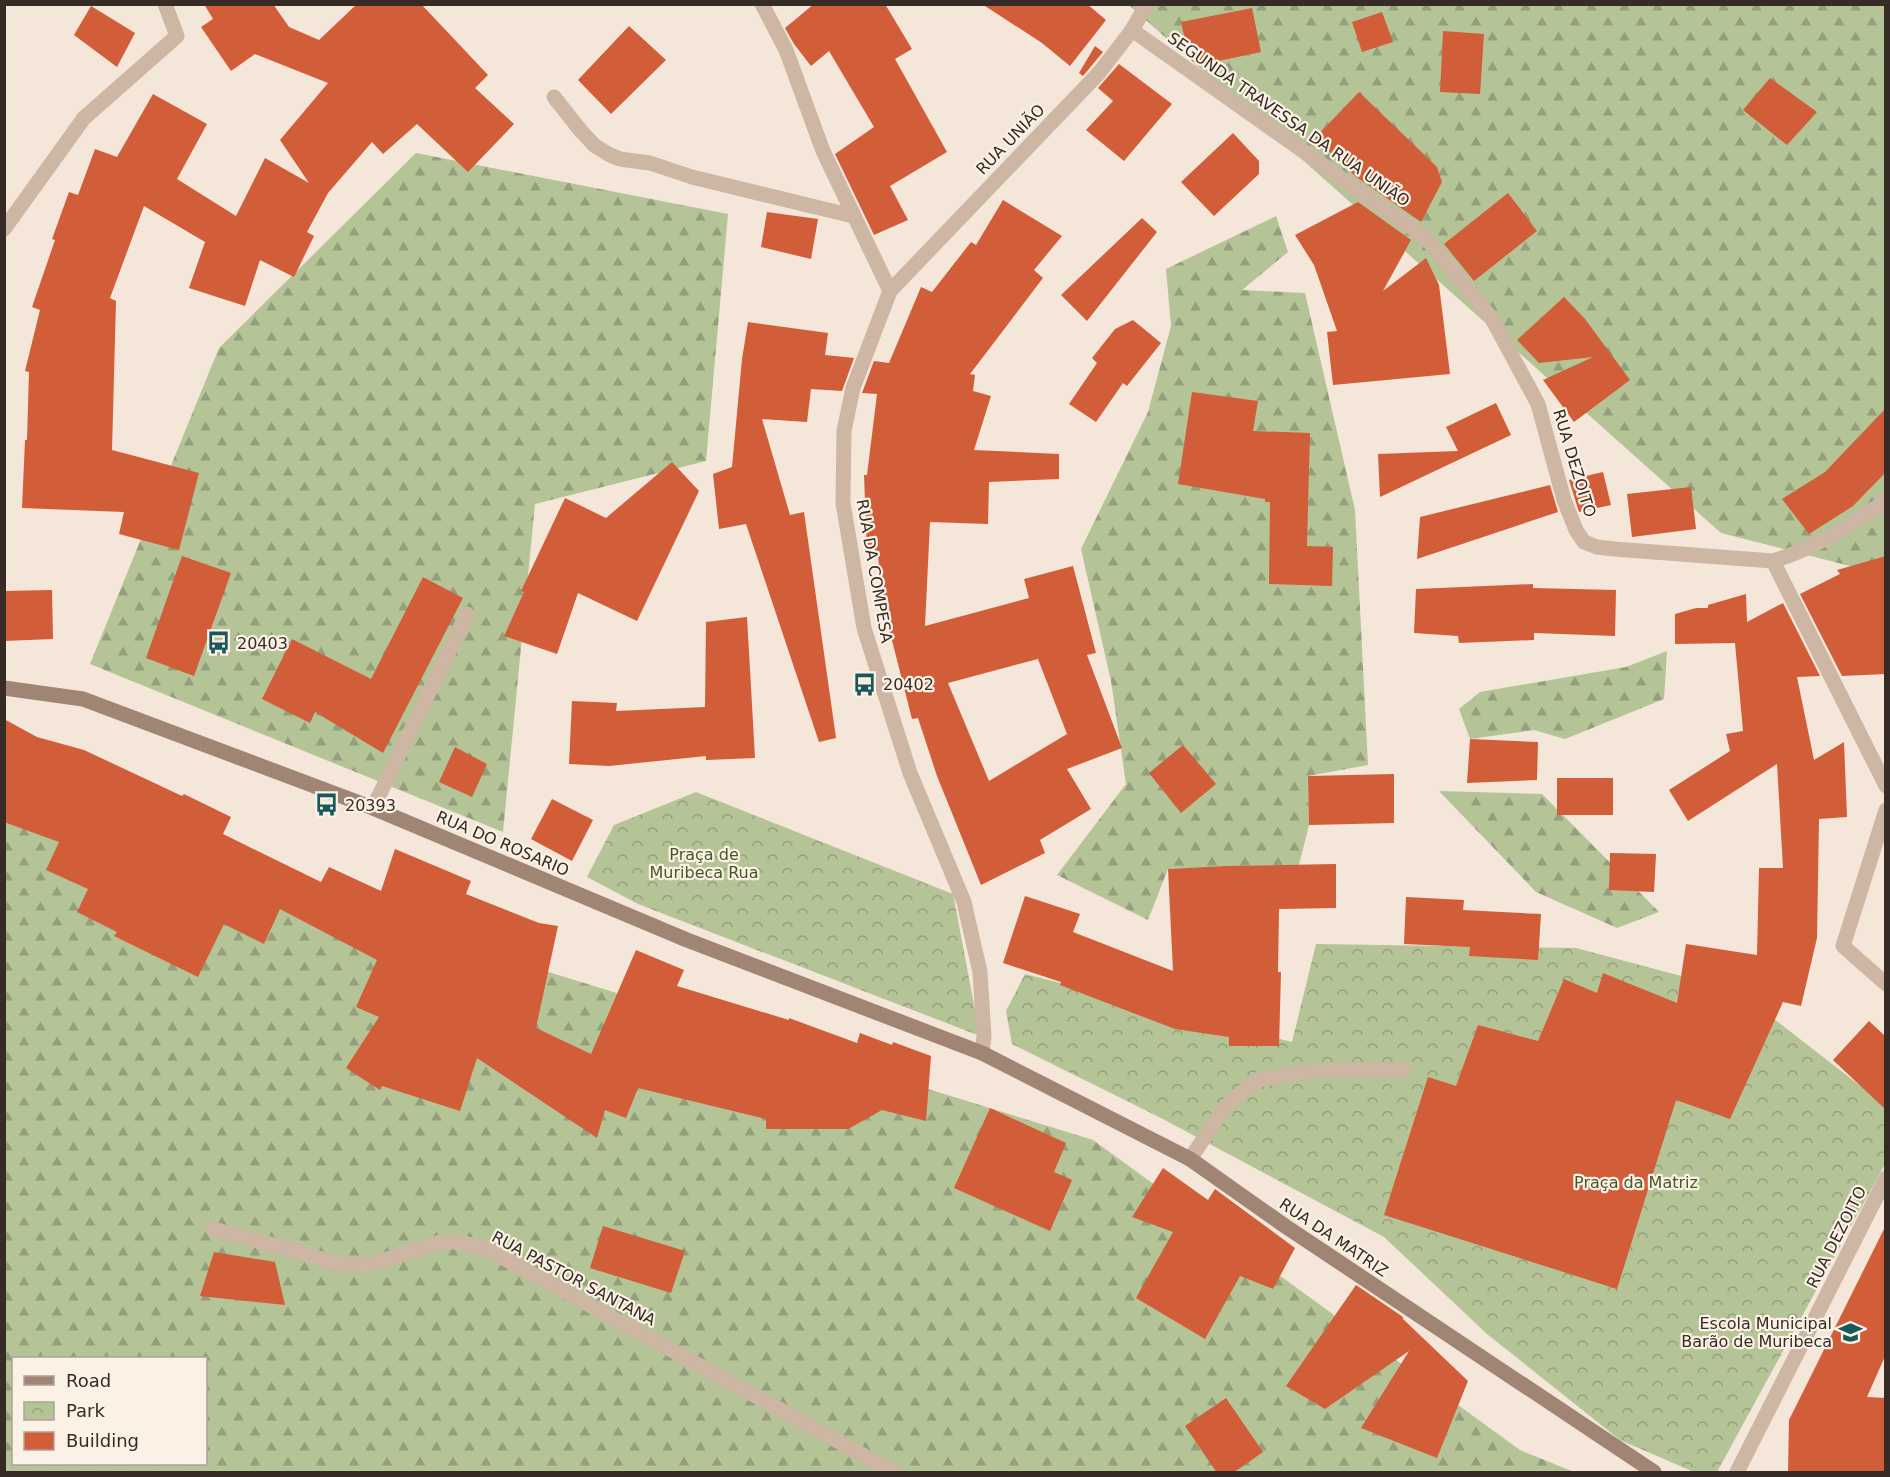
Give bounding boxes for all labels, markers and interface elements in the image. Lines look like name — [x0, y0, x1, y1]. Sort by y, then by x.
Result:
street label: SEGUNDA TRAVESSA DA RUA UNIÃO — [1164, 28, 1413, 211]
street label: RUA UNIÃO — [972, 100, 1049, 179]
street label: RUA DEZOITO — [1549, 407, 1600, 519]
street label: RUA DA COMPESA — [853, 498, 897, 645]
bus stop icon: 20403 — [206, 630, 232, 656]
place label: 20403 — [237, 634, 288, 653]
bus stop icon: 20402 — [852, 671, 878, 697]
place label: 20402 — [883, 675, 934, 694]
bus stop icon: 20393 — [314, 792, 340, 818]
place label: 20393 — [345, 796, 396, 815]
street label: RUA DO ROSARIO — [434, 807, 572, 880]
park label: Praça de Muribeca Rua — [650, 845, 759, 882]
park label: Praça da Matriz — [1574, 1173, 1698, 1192]
street label: RUA DEZOITO — [1803, 1183, 1870, 1291]
street label: RUA DA MATRIZ — [1276, 1194, 1392, 1281]
street label: RUA PASTOR SANTANA — [489, 1227, 659, 1330]
place label: Escola Municipal Barão de Muribeca — [1681, 1314, 1832, 1351]
school or university icon: Escola Municipal Barão de Muribeca — [1837, 1319, 1863, 1345]
legend — [12, 1357, 207, 1465]
text: Road — [66, 1370, 111, 1391]
text: Park — [66, 1400, 105, 1421]
text: Building — [66, 1430, 139, 1451]

